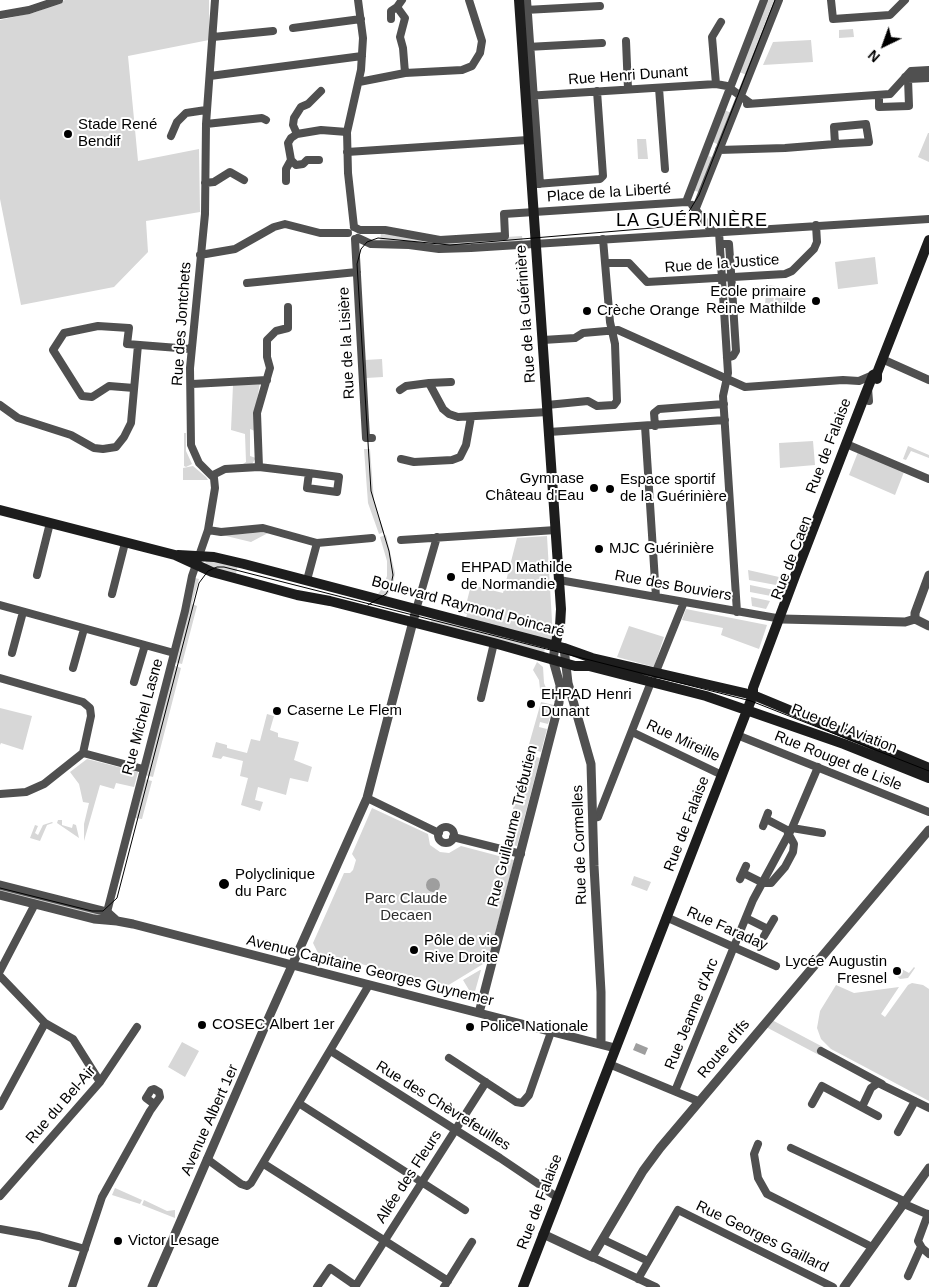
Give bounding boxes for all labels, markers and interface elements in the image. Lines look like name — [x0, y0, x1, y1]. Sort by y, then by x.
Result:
north arrow — [859, 20, 909, 70]
text: N — [865, 47, 883, 65]
street label: Rue Henri Dunant — [567, 63, 689, 89]
place label: Stade René Bendif — [78, 116, 157, 151]
marker: Stade René Bendif — [62, 128, 74, 140]
street label: Place de la Liberté — [546, 180, 672, 206]
district label: LA GUÉRINIÈRE — [614, 210, 770, 232]
street label: Rue de la Guérinière — [512, 244, 540, 384]
street label: Rue de la Justice — [664, 251, 780, 277]
street label: Rue des Jontchets — [169, 261, 195, 387]
place label: Ecole primaire Reine Mathilde — [706, 283, 806, 318]
street label: Rue de la Lisière — [335, 286, 359, 400]
marker: Ecole primaire Reine Mathilde — [810, 295, 822, 307]
place label: Crèche Orange — [597, 302, 700, 320]
marker: Crèche Orange — [581, 305, 593, 317]
street label: Rue de Falaise — [803, 396, 855, 496]
place label: Gymnase Château d'Eau — [485, 470, 584, 505]
place label: Espace sportif de la Guérinière — [620, 471, 727, 506]
marker: Gymnase Château d'Eau — [588, 482, 600, 494]
marker: Espace sportif de la Guérinière — [604, 483, 616, 495]
street label: Rue de Caen — [768, 514, 816, 602]
place label: MJC Guérinière — [609, 540, 714, 558]
marker: MJC Guérinière — [593, 543, 605, 555]
place label: EHPAD Mathilde de Normandie — [461, 559, 572, 594]
street label: Rue des Bouviers — [613, 567, 733, 605]
marker: EHPAD Mathilde de Normandie — [445, 571, 457, 583]
street label: Boulevard Raymond Poincaré — [369, 573, 567, 641]
street label: Rue Michel Lasne — [119, 657, 167, 777]
place label: EHPAD Henri Dunant — [541, 686, 632, 721]
marker: EHPAD Henri Dunant — [525, 698, 537, 710]
street label: Rue de l'Aviation — [789, 701, 899, 757]
place label: Caserne Le Flem — [287, 702, 402, 720]
marker: Caserne Le Flem — [271, 705, 283, 717]
street label: Rue Mireille — [643, 716, 723, 766]
street label: Rue Rouget de Lisle — [772, 727, 904, 795]
street label: Rue Guillaume Trébutien — [484, 743, 542, 909]
street label: Rue de Falaise — [661, 774, 713, 874]
street label: Rue de Cormelles — [569, 785, 591, 905]
place label: Polyclinique du Parc — [235, 866, 315, 901]
marker: Polyclinique du Parc — [217, 877, 231, 891]
park label: Parc Claude Decaen — [365, 890, 447, 925]
street label: Rue Faraday — [684, 903, 770, 955]
street label: Avenue Capitaine Georges Guynemer — [245, 932, 495, 1010]
place label: Pôle de vie Rive Droite — [424, 932, 498, 967]
marker: Pôle de vie Rive Droite — [408, 944, 420, 956]
place label: Lycée Augustin Fresnel — [785, 953, 887, 988]
street label: Rue Jeanne d'Arc — [661, 956, 723, 1072]
marker: Lycée Augustin Fresnel — [891, 965, 903, 977]
place label: COSEC Albert 1er — [212, 1016, 335, 1034]
street label: Route d'Ifs — [694, 1016, 754, 1082]
place label: Police Nationale — [480, 1018, 588, 1036]
marker: COSEC Albert 1er — [196, 1019, 208, 1031]
marker: Police Nationale — [464, 1021, 476, 1033]
street label: Rue des Chèvrefeuilles — [372, 1057, 514, 1155]
street label: Rue du Bel-Air — [22, 1062, 100, 1148]
street label: Avenue Albert 1er — [177, 1062, 243, 1178]
street label: Allée des Fleurs — [372, 1127, 446, 1227]
street label: Rue de Falaise — [514, 1152, 566, 1252]
street label: Rue Georges Gaillard — [693, 1197, 831, 1277]
place label: Victor Lesage — [128, 1232, 219, 1250]
marker: Victor Lesage — [112, 1235, 124, 1247]

